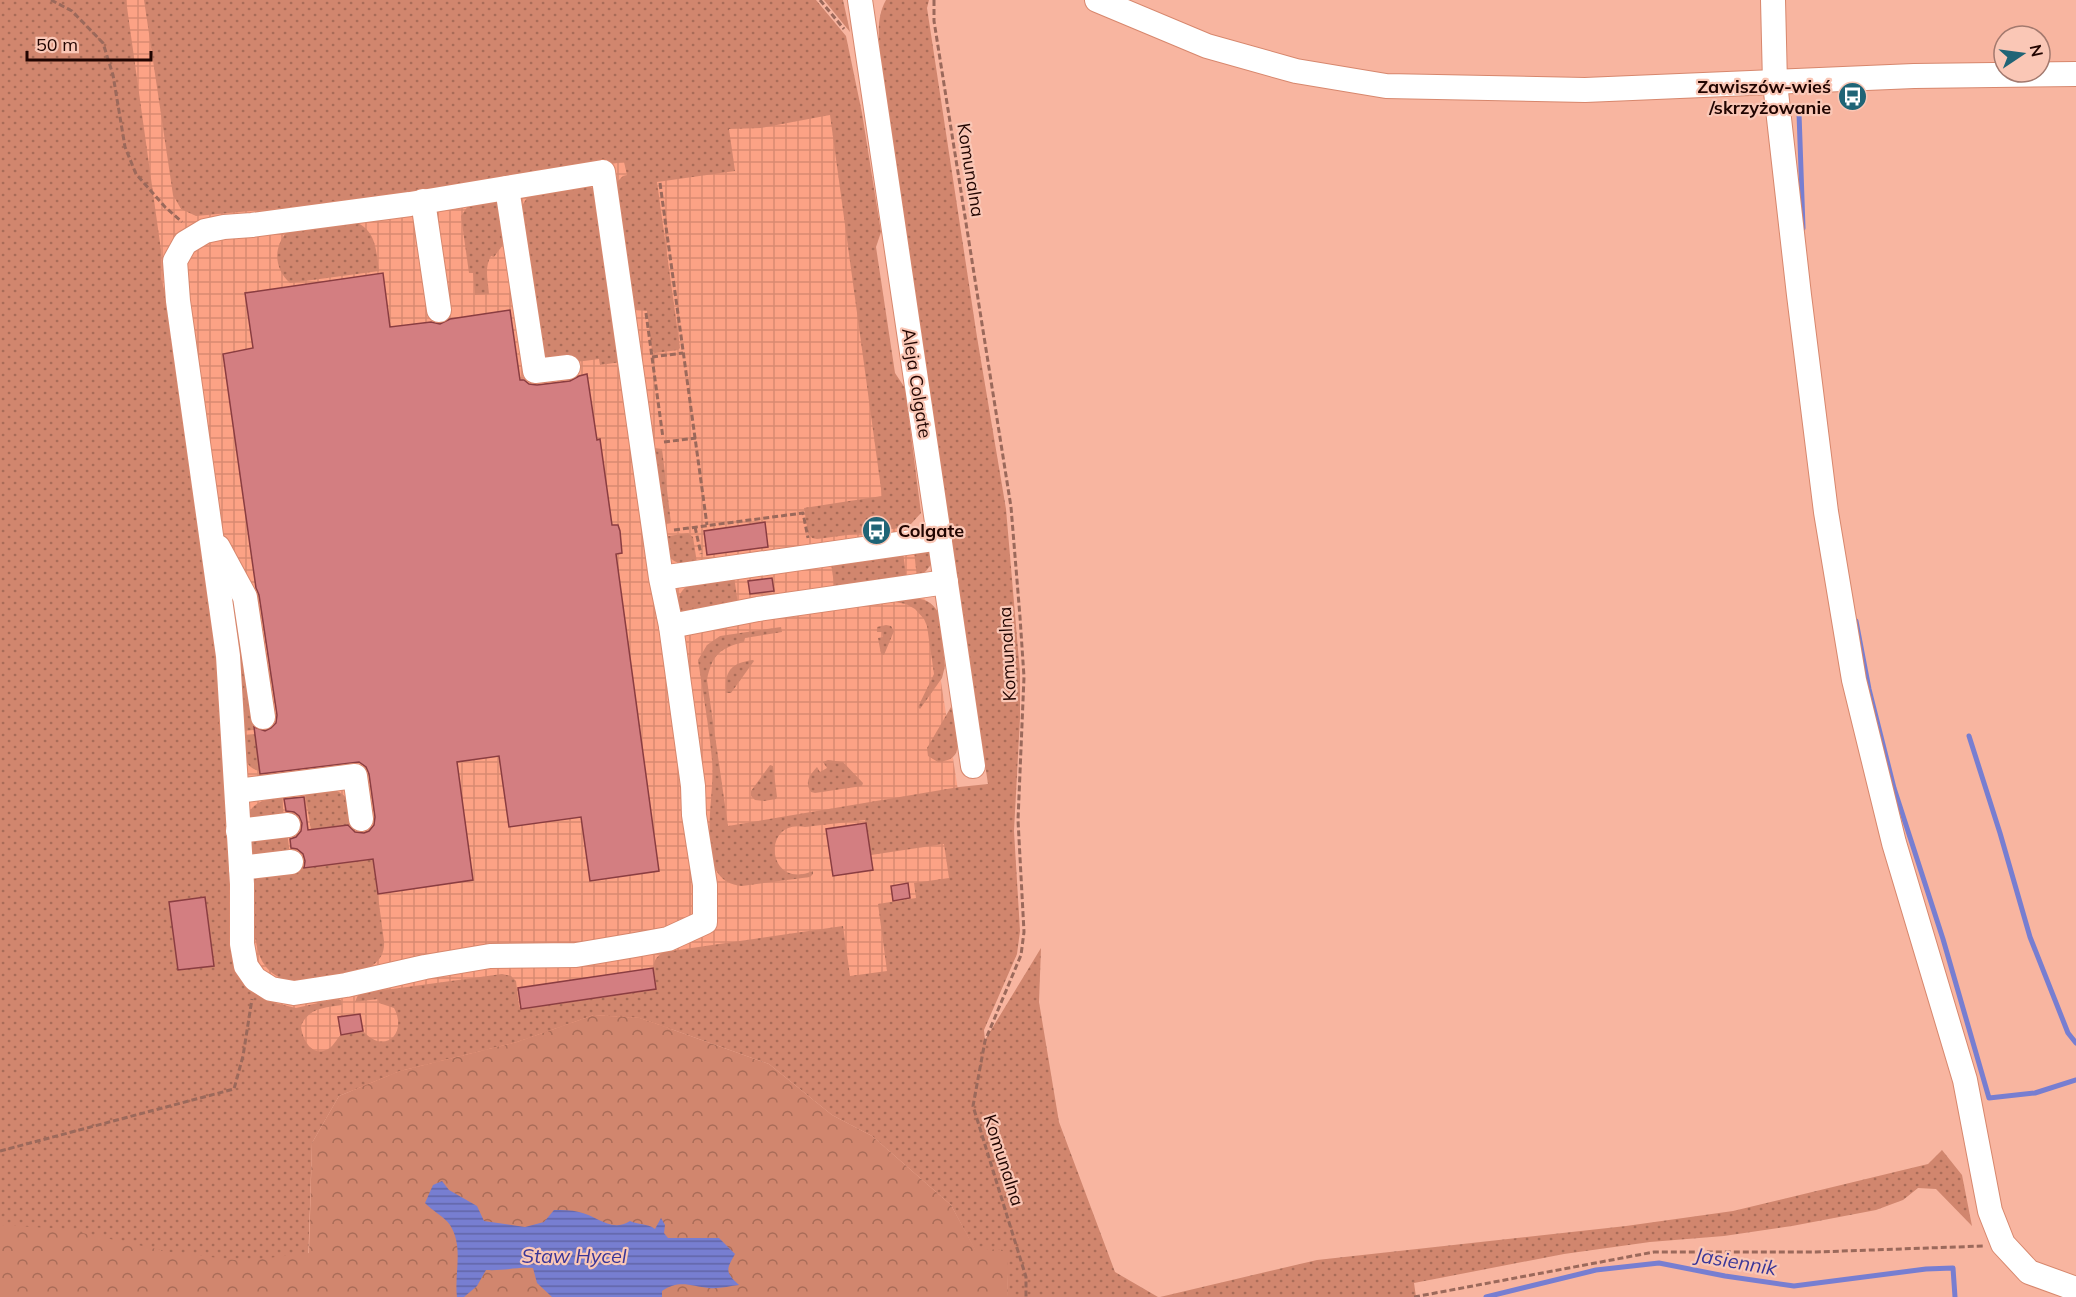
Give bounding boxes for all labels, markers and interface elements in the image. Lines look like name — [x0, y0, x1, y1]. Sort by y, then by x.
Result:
scale bar — [27, 24, 152, 62]
north arrow — [1992, 24, 2052, 84]
text: 50 m — [36, 33, 78, 56]
text: N — [2026, 42, 2048, 59]
place label: Zawiszów-wieś /skrzyżowanie — [1697, 75, 1831, 119]
bus stop icon: Zawiszów-wieś /skrzyżowanie — [1836, 80, 1868, 112]
street label: Komunalna — [952, 121, 990, 219]
street label: Aleja Colgate — [897, 326, 937, 440]
bus stop icon: Colgate — [861, 514, 893, 546]
place label: Colgate — [898, 519, 964, 542]
street label: Komunalna — [993, 606, 1021, 702]
street label: Komunalna — [978, 1111, 1030, 1209]
water label: Jasiennik — [1691, 1241, 1780, 1281]
water label: Staw Hycel — [521, 1243, 627, 1268]

